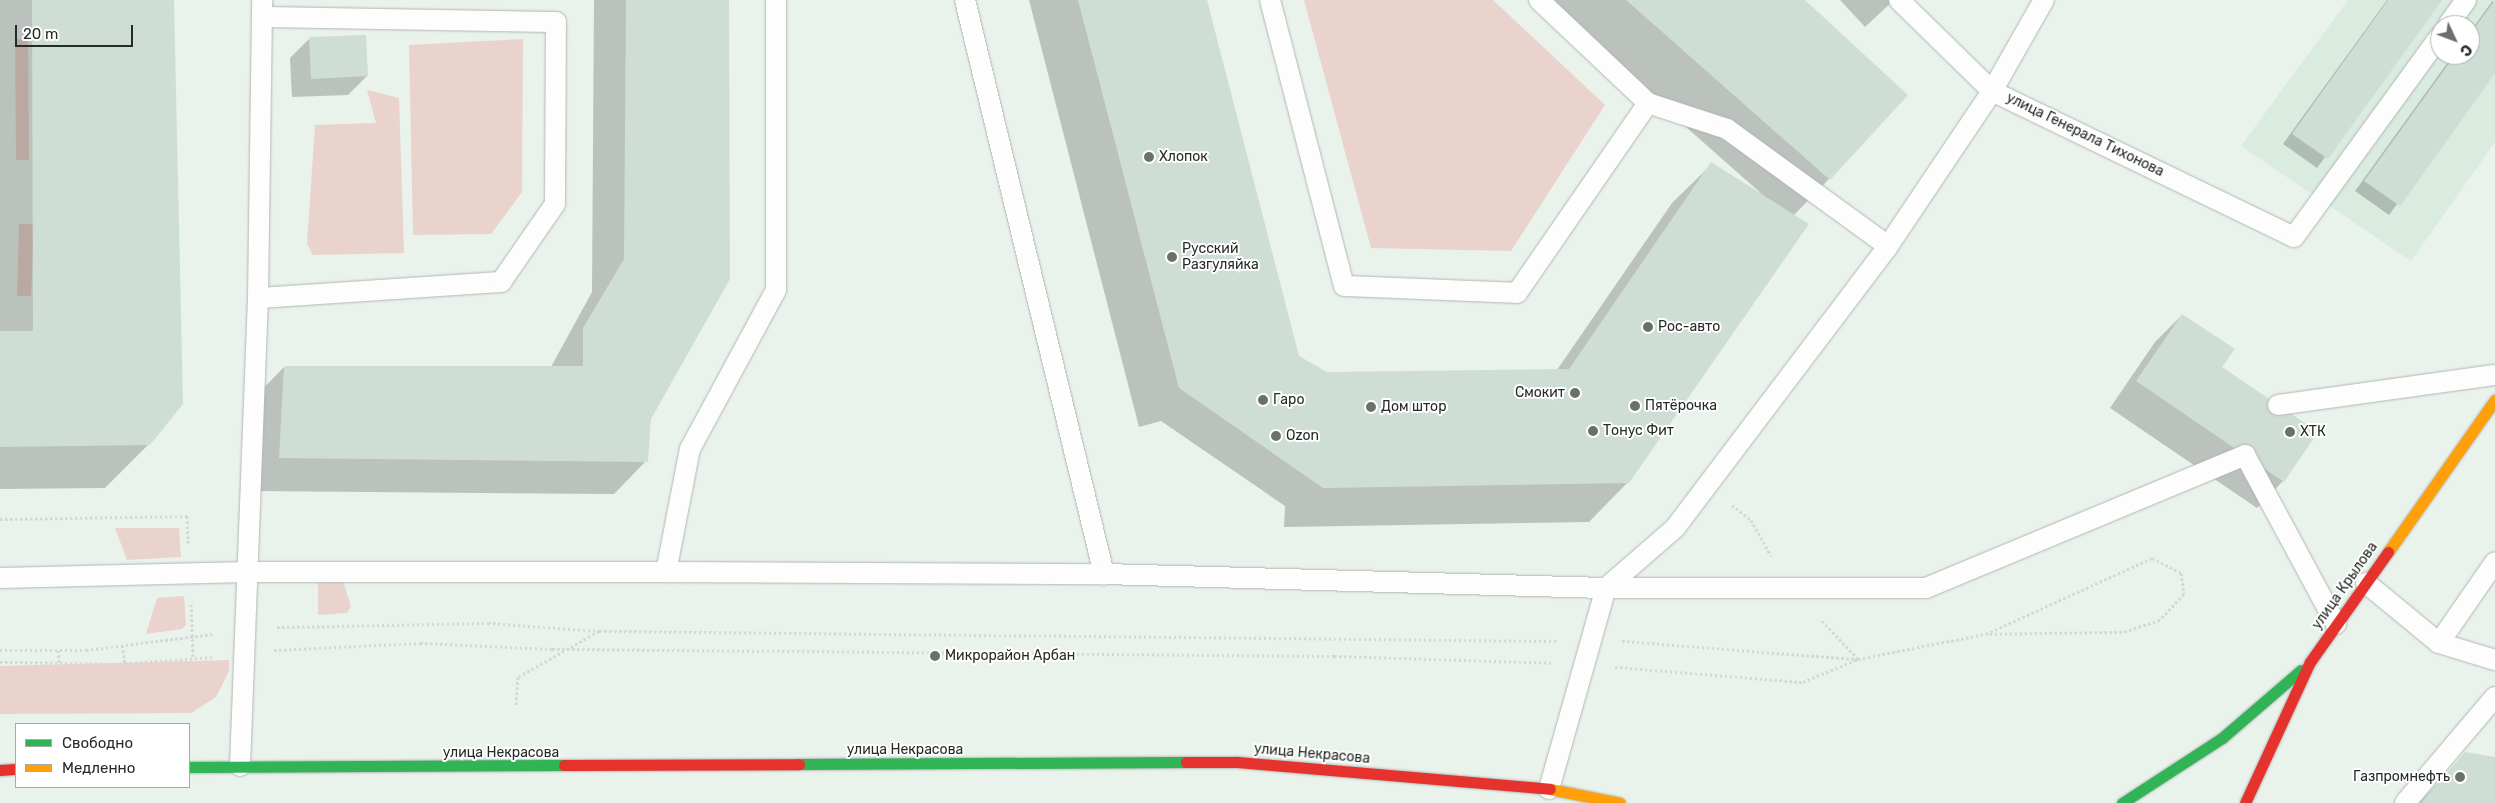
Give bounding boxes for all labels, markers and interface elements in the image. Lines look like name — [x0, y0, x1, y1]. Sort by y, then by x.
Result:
scale bar — [18, 15, 135, 47]
north arrow — [2430, 15, 2480, 65]
text: 20 m — [23, 25, 58, 43]
text: С — [2456, 40, 2475, 59]
street label: улица Генерала Тихонова — [2003, 89, 2167, 181]
place label: Хлопок — [1159, 149, 1208, 165]
marker: Хлопок — [1143, 151, 1155, 163]
place label: Русский Разгуляйка — [1182, 241, 1259, 274]
marker: Русский Разгуляйка — [1166, 251, 1178, 263]
place label: Рос-авто — [1658, 319, 1720, 335]
marker: Рос-авто — [1642, 321, 1654, 333]
place label: Смокит — [1515, 385, 1565, 401]
marker: Смокит — [1569, 387, 1581, 399]
place label: Гаро — [1273, 392, 1304, 408]
marker: Гаро — [1257, 394, 1269, 406]
place label: Пятёрочка — [1645, 398, 1717, 414]
place label: Дом штор — [1381, 399, 1446, 415]
marker: Пятёрочка — [1629, 400, 1641, 412]
marker: Дом штор — [1365, 401, 1377, 413]
place label: Тонус Фит — [1603, 423, 1674, 439]
place label: ХТК — [2300, 424, 2326, 440]
marker: Тонус Фит — [1587, 425, 1599, 437]
marker: ХТК — [2284, 426, 2296, 438]
place label: Ozon — [1286, 428, 1319, 444]
marker: Ozon — [1270, 430, 1282, 442]
street label: улица Крылова — [2309, 539, 2381, 633]
place label: Микрорайон Арбан — [945, 648, 1075, 664]
marker: Микрорайон Арбан — [929, 650, 941, 662]
legend — [15, 723, 190, 788]
text: Свободно — [62, 734, 133, 752]
street label: улица Некрасова — [1253, 741, 1371, 767]
street label: улица Некрасова — [847, 742, 963, 758]
street label: улица Некрасова — [443, 745, 559, 761]
text: Медленно — [62, 759, 135, 777]
place label: Газпромнефть — [2353, 769, 2450, 785]
marker: Газпромнефть — [2454, 771, 2466, 783]

